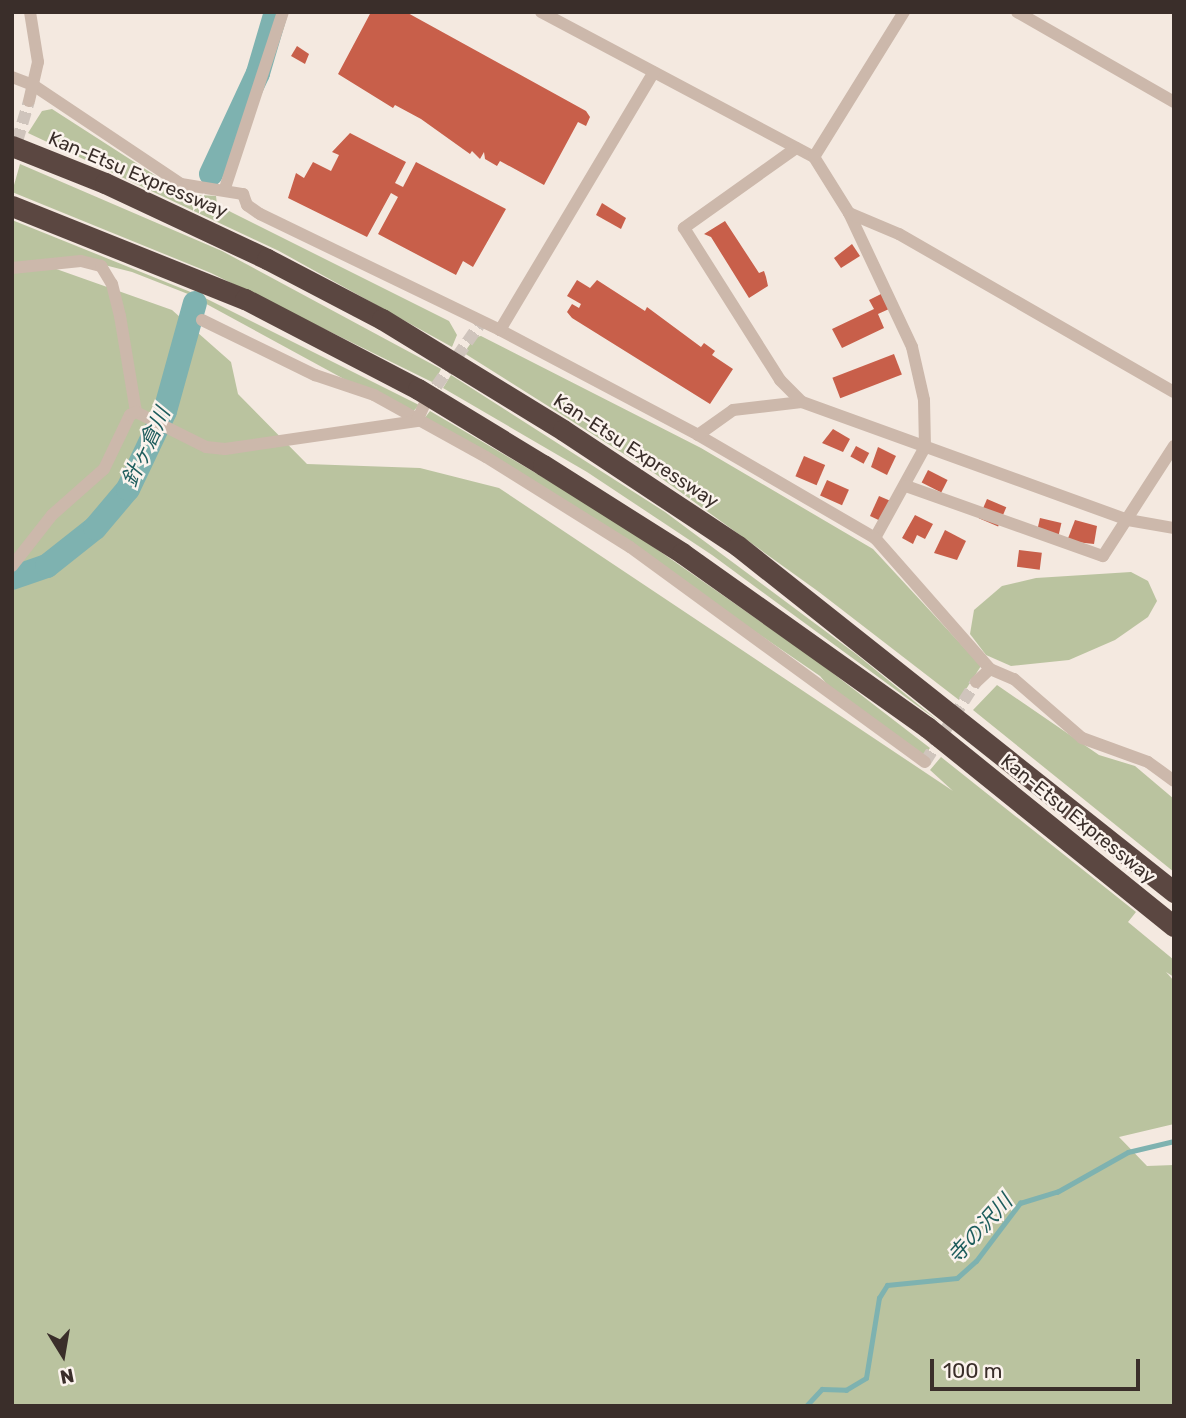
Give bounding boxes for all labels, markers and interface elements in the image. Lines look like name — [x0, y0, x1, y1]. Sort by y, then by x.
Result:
street label: Kan-Etsu Expressway — [45, 127, 231, 223]
street label: Kan-Etsu Expressway — [549, 389, 723, 513]
water label: 針ヶ倉川 — [117, 404, 175, 490]
street label: Kan-Etsu Expressway — [996, 750, 1160, 888]
water label: 寺の沢川 — [943, 1189, 1017, 1269]
north arrow — [28, 1320, 98, 1390]
scale bar — [934, 1344, 1144, 1388]
text: 100 m — [943, 1358, 1002, 1383]
text: N — [58, 1364, 76, 1389]

